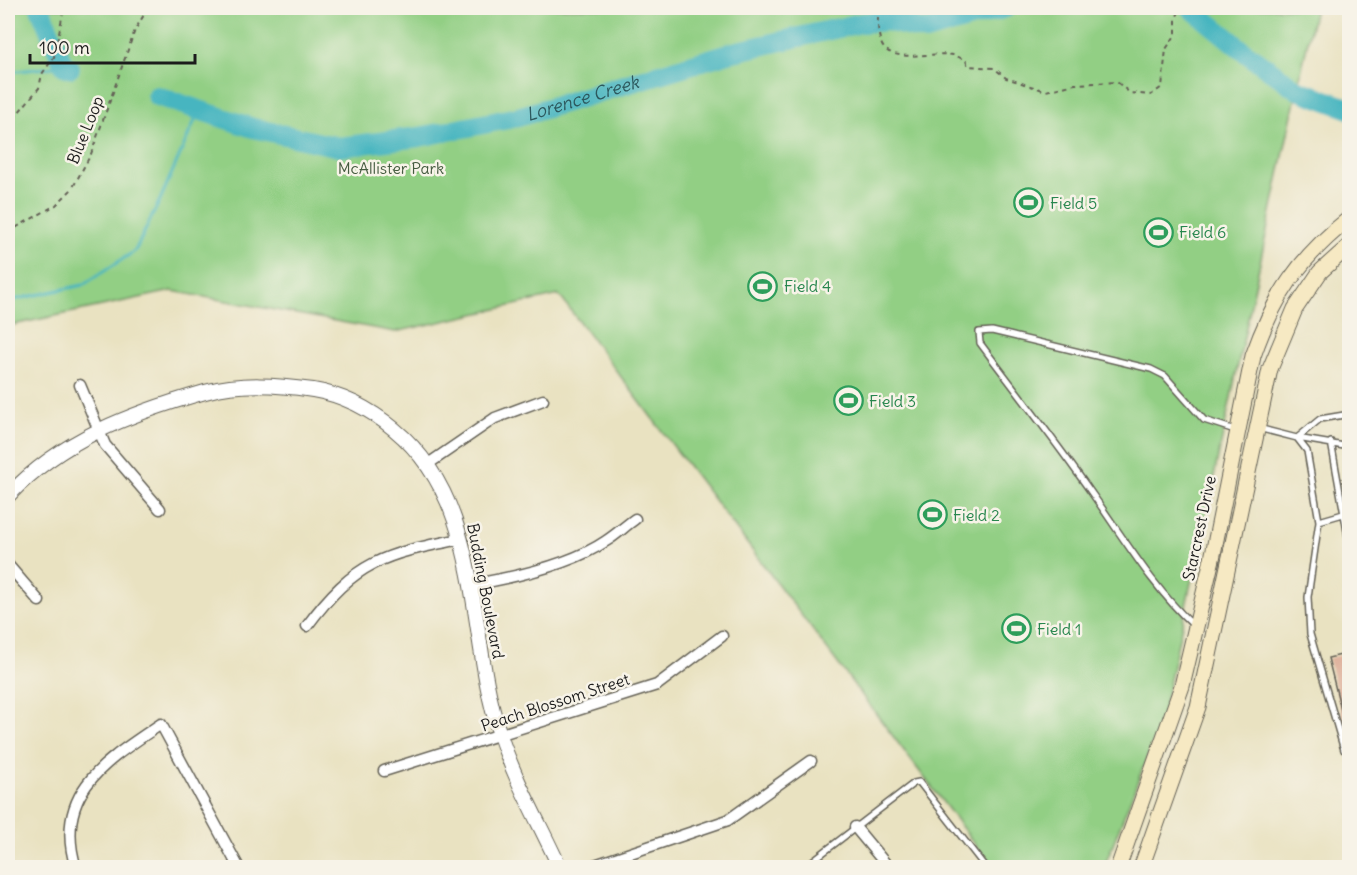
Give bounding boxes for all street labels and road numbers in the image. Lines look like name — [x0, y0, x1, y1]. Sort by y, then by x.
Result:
street label: Blue Loop — [62, 93, 108, 167]
street label: Starcrest Drive — [1178, 474, 1220, 582]
street label: Budding Boulevard — [463, 521, 509, 661]
street label: Peach Blossom Street — [478, 668, 632, 735]

